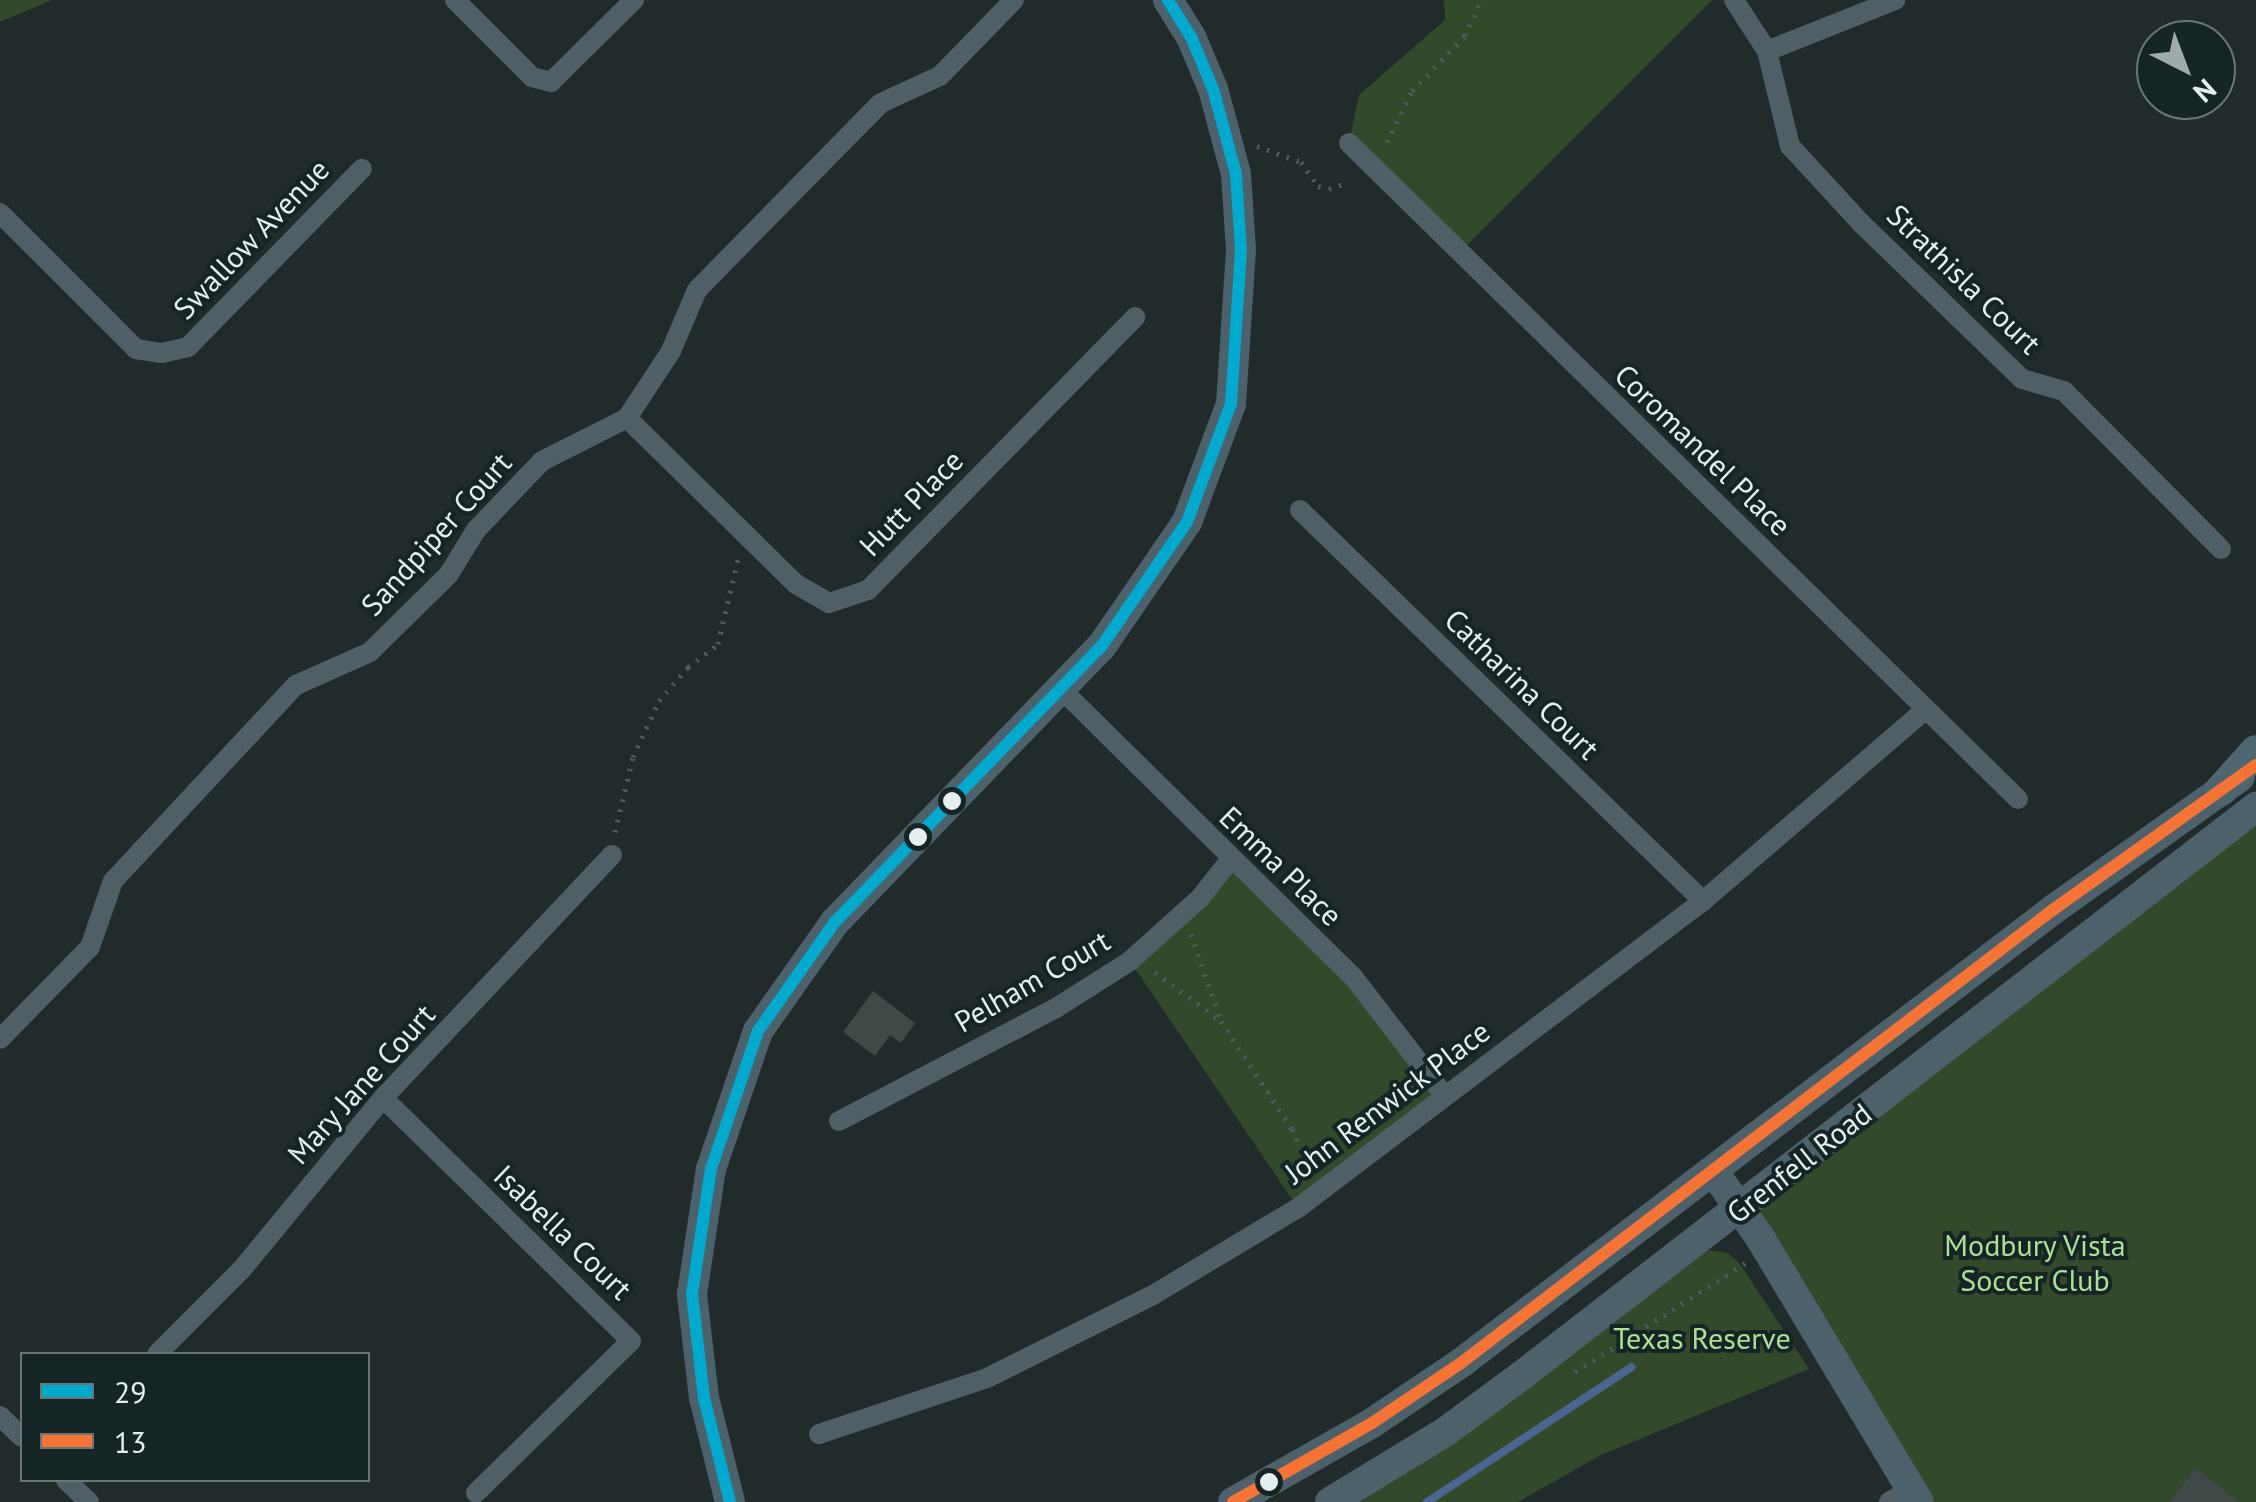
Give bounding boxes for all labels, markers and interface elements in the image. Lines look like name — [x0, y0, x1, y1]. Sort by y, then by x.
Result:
north arrow — [2136, 20, 2236, 120]
text: N — [2186, 71, 2224, 111]
street label: Swallow Avenue — [165, 151, 337, 327]
street label: Strathisla Court — [1880, 197, 2048, 361]
street label: Coromandel Place — [1608, 357, 1798, 543]
street label: Hutt Place — [852, 443, 970, 563]
street label: Sandpiper Court — [353, 445, 519, 623]
street label: Catharina Court — [1438, 602, 1606, 766]
unlabelled marker — [942, 791, 962, 811]
street label: Emma Place — [1212, 799, 1350, 933]
unlabelled marker — [908, 827, 928, 847]
street label: Pelham Court — [948, 922, 1116, 1040]
street label: Mary Jane Court — [279, 996, 443, 1172]
street label: John Renwick Place — [1277, 1013, 1497, 1191]
street label: Grenfell Road — [1719, 1095, 1879, 1231]
street label: Isabella Court — [487, 1157, 639, 1307]
park label: Modbury Vista Soccer Club — [1943, 1227, 2127, 1298]
park label: Texas Reserve — [1613, 1320, 1791, 1356]
legend — [20, 1352, 370, 1482]
text: 29 — [114, 1372, 147, 1411]
text: 13 — [114, 1422, 147, 1461]
unlabelled marker — [1259, 1472, 1279, 1492]

